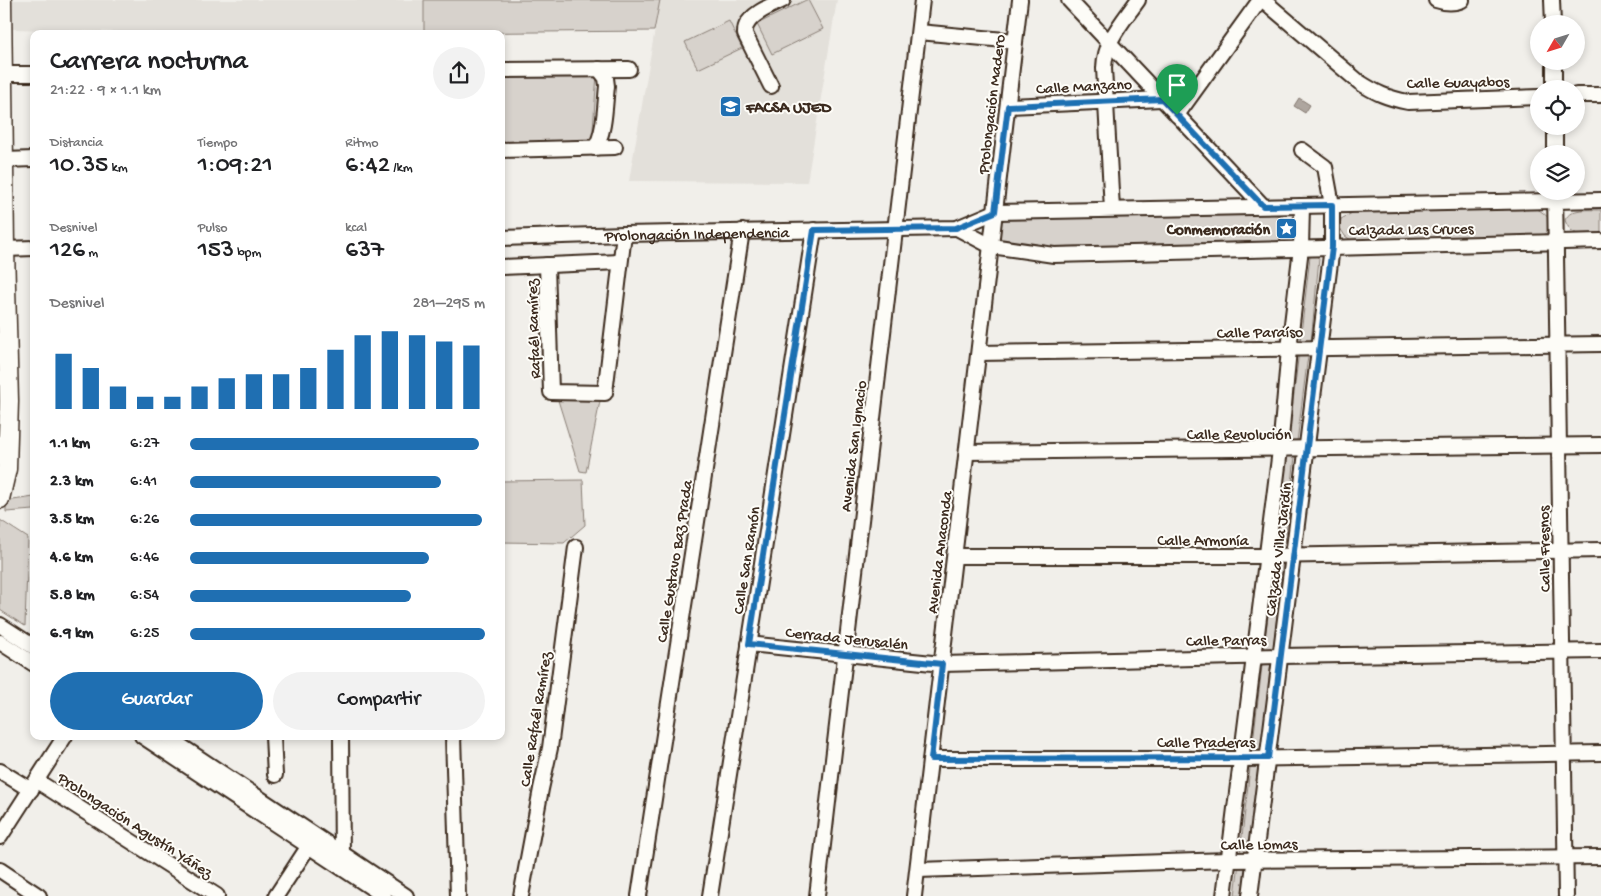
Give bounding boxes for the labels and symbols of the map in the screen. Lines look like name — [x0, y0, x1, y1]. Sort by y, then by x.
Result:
north arrow — [1530, 15, 1585, 70]
street label: Prolongación Madero — [975, 34, 1011, 176]
pin — [1156, 64, 1198, 115]
street label: Calle Guayabos — [1407, 74, 1511, 95]
street label: Calle Manzano — [1036, 76, 1133, 100]
school or university icon: FACSA UJED — [718, 94, 742, 118]
place label: FACSA UJED — [745, 100, 832, 119]
place icon: Conmemoración — [1274, 216, 1298, 240]
street label: Calzada Las Cruces — [1348, 221, 1475, 242]
place label: Conmemoración — [1166, 222, 1270, 241]
street label: Prolongación Independencia — [603, 225, 791, 248]
street label: Rafaél Ramírez — [524, 278, 547, 379]
street label: Calle Paraíso — [1217, 324, 1304, 345]
street label: Avenida San Ignacio — [838, 380, 873, 513]
street label: Calle Revolución — [1187, 427, 1292, 446]
street label: Calle Gustavo Baz Prada — [654, 478, 699, 644]
street label: Calzada Villa Jardín — [1263, 481, 1298, 617]
street label: Avenida Anaconda — [925, 489, 959, 615]
street label: Calle Fresnos — [1536, 504, 1557, 592]
street label: Calle San Ramón — [731, 505, 766, 616]
street label: Calle Armonía — [1157, 533, 1250, 552]
street label: Cerrada Jerusalén — [784, 625, 909, 656]
street label: Calle Parras — [1186, 632, 1268, 653]
street label: Calle Rafaél Ramírez — [517, 650, 558, 788]
street label: Calle Praderas — [1157, 735, 1256, 754]
street label: Prolongación Agustín Yáñez — [52, 769, 216, 885]
street label: Calle Lomas — [1220, 836, 1299, 857]

